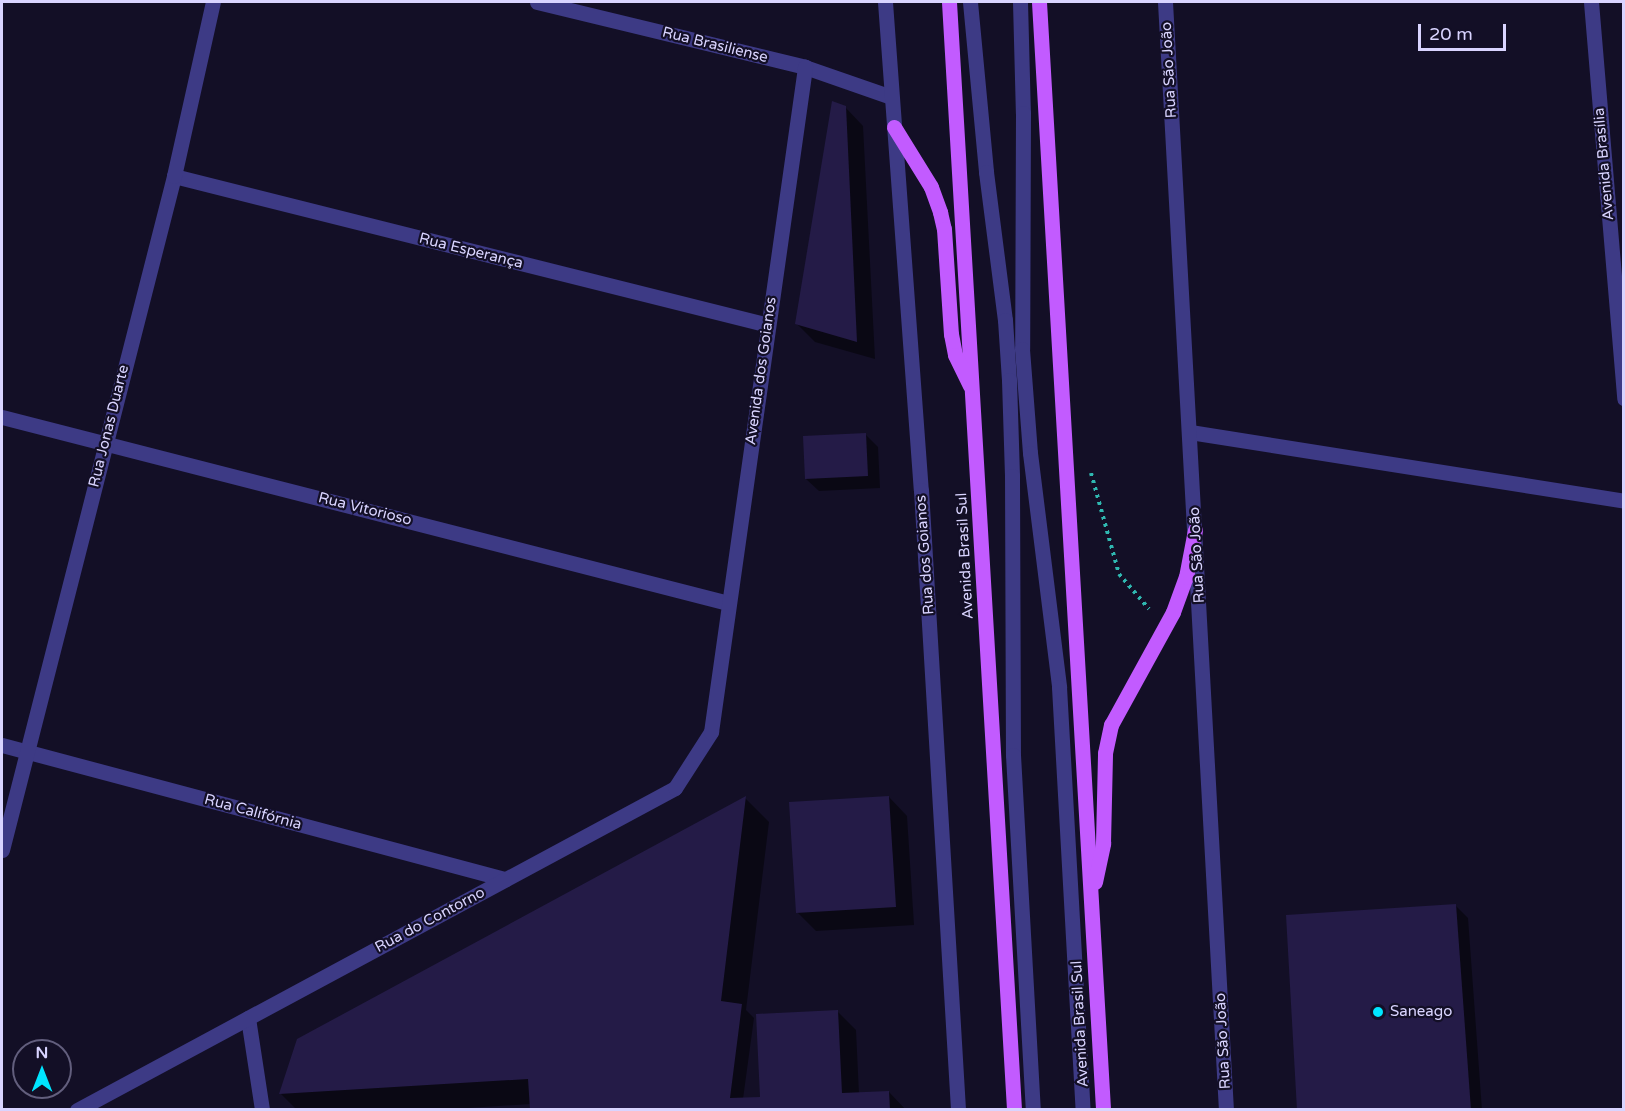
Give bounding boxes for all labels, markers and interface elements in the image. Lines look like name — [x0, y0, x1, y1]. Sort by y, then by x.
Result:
scale bar — [1421, 12, 1510, 50]
street label: Rua São João — [1157, 21, 1181, 119]
street label: Rua Brasiliense — [660, 23, 770, 67]
text: 20 m — [1429, 23, 1473, 45]
street label: Avenida Brasília — [1590, 107, 1618, 221]
street label: Rua Esperança — [417, 229, 525, 273]
street label: Avenida dos Goianos — [742, 296, 780, 446]
street label: Rua Jonas Duarte — [85, 363, 133, 489]
street label: Rua Vitorioso — [316, 489, 414, 529]
street label: Avenida Brasil Sul — [953, 492, 977, 620]
street label: Rua dos Goianos — [912, 495, 938, 615]
street label: Rua São João — [1185, 506, 1209, 604]
street label: Rua Califórnia — [202, 790, 304, 834]
street label: Rua do Contorno — [372, 884, 488, 956]
street label: Avenida Brasil Sul — [1068, 960, 1092, 1088]
street label: Rua São João — [1211, 992, 1235, 1090]
place label: Saneago — [1390, 1003, 1452, 1021]
marker: Saneago — [1371, 1005, 1385, 1019]
north arrow — [12, 1039, 72, 1099]
text: N — [36, 1043, 48, 1063]

